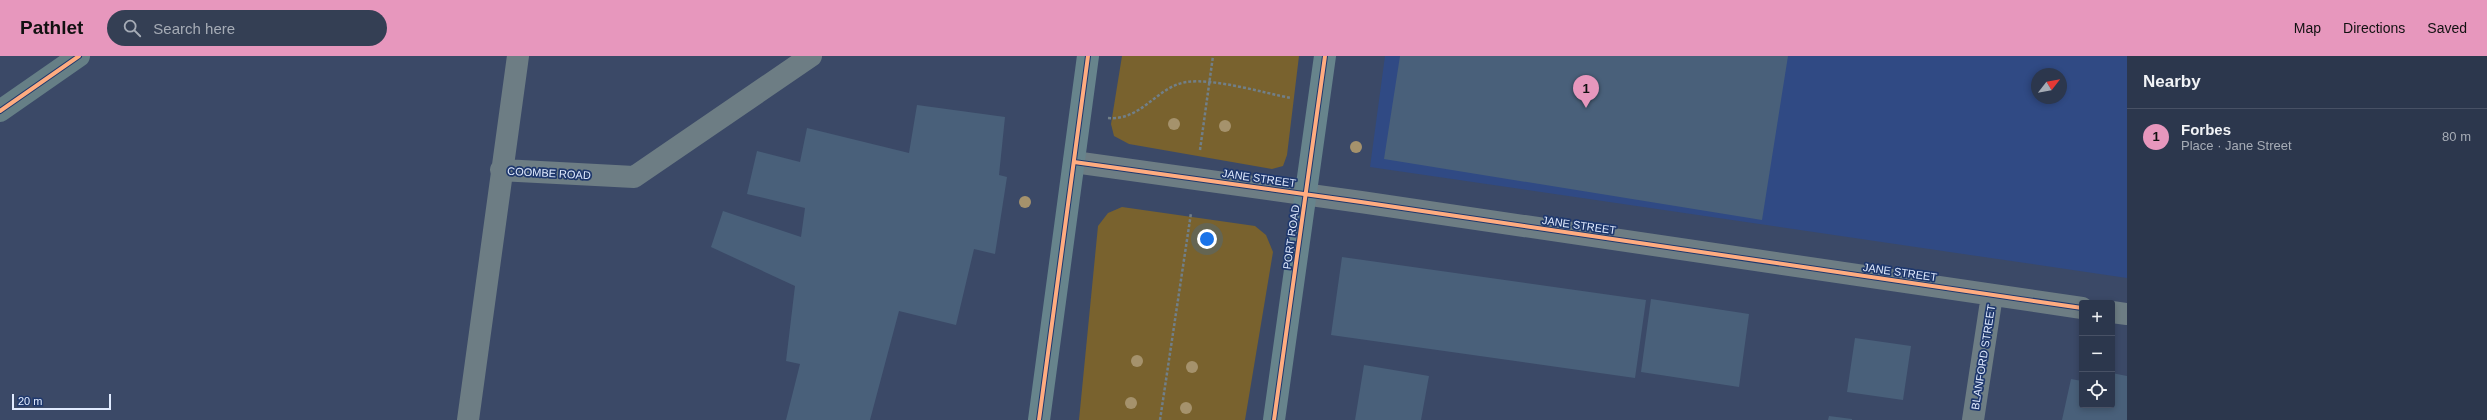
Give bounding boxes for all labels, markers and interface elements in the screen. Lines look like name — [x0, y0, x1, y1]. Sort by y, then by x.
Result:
search box — [107, 10, 387, 46]
text: Pathlet — [20, 17, 83, 38]
icon: search — [121, 17, 143, 39]
text: Search here — [153, 20, 235, 37]
text: Map — [2294, 20, 2321, 36]
text: Directions — [2343, 20, 2405, 36]
text: Saved — [2427, 20, 2467, 36]
north arrow — [2031, 68, 2067, 104]
text: Nearby — [2143, 72, 2201, 91]
pin: 1 — [1573, 75, 1599, 108]
text: Forbes — [2181, 121, 2231, 138]
text: 1 — [2152, 129, 2160, 144]
text: 80 m — [2442, 129, 2471, 144]
text: Place · Jane Street — [2181, 138, 2292, 153]
street label: COOMBE ROAD — [507, 165, 591, 181]
street label: JANE STREET — [1221, 167, 1297, 189]
street label: PORT ROAD — [1281, 204, 1301, 270]
street label: JANE STREET — [1541, 214, 1617, 236]
your location — [1197, 229, 1217, 249]
street label: JANE STREET — [1862, 261, 1938, 283]
map controls — [2079, 300, 2115, 408]
button: + — [2079, 300, 2115, 336]
street label: BLANFORD STREET — [1969, 303, 1997, 410]
button: − — [2079, 336, 2115, 372]
button: locate — [2079, 372, 2115, 408]
scale bar — [12, 392, 111, 411]
text: 20 m — [18, 395, 42, 407]

